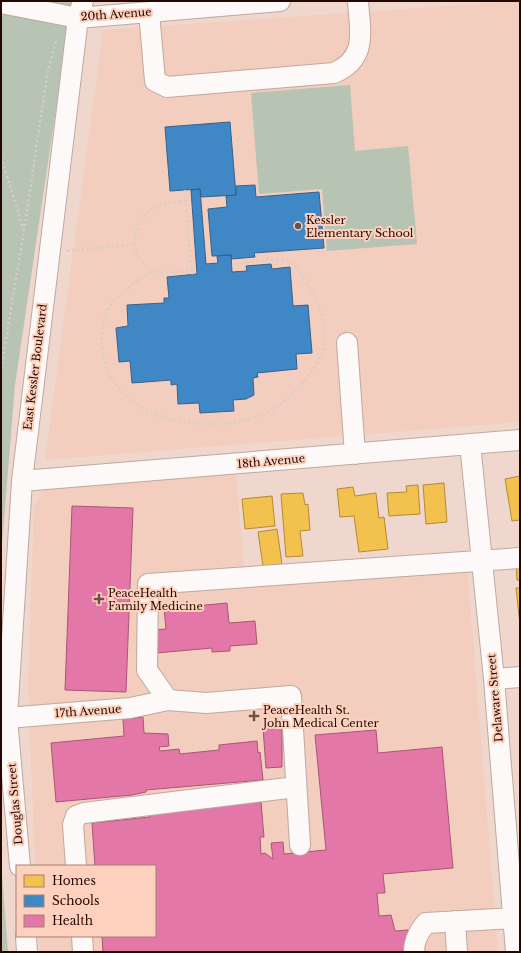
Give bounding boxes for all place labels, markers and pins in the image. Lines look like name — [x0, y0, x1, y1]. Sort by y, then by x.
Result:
place label: Kessler Elementary School — [306, 213, 414, 240]
marker: Kessler Elementary School — [293, 221, 303, 231]
place label: PeaceHealth Family Medicine — [108, 586, 203, 613]
marker: PeaceHealth Family Medicine — [93, 593, 105, 605]
place label: PeaceHealth St. John Medical Center — [261, 703, 380, 730]
marker: PeaceHealth St. John Medical Center — [248, 710, 260, 722]

